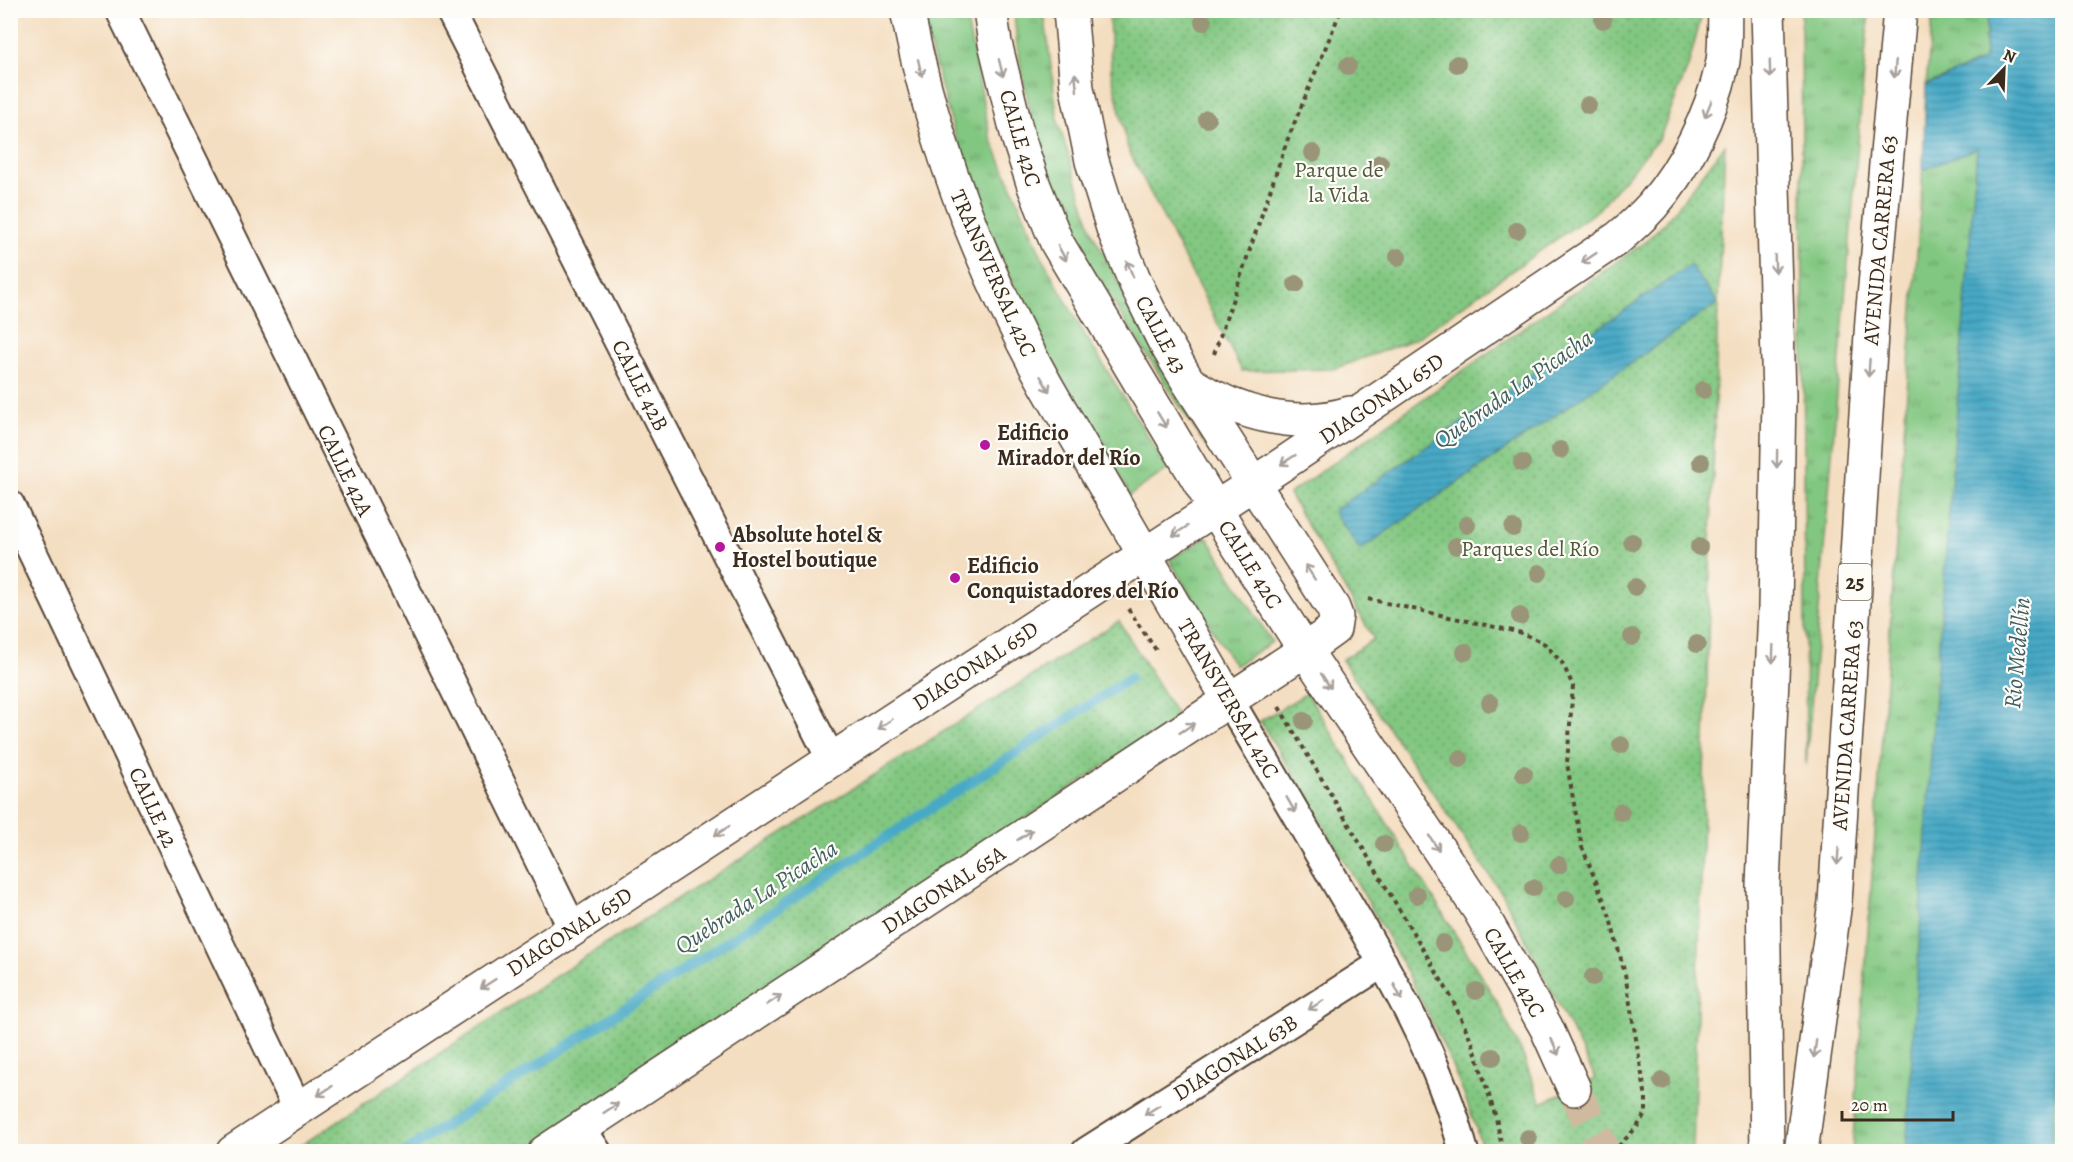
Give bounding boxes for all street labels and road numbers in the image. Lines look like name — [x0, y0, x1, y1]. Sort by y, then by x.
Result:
street label: CALLE 42C — [992, 86, 1048, 190]
street label: AVENIDA CARRERA 63 — [1856, 134, 1904, 348]
street label: TRANSVERSAL 42C — [943, 185, 1043, 362]
street label: CALLE 43 — [1128, 290, 1194, 379]
street label: CALLE 42B — [604, 335, 676, 436]
street label: DIAGONAL 65D — [1313, 346, 1450, 452]
street label: CALLE 42A — [310, 420, 381, 522]
street label: CALLE 42C — [1211, 514, 1289, 615]
road number: 25 — [1838, 564, 1872, 600]
street label: TRANSVERSAL 42C — [1170, 613, 1286, 784]
street label: DIAGONAL 65D — [907, 614, 1044, 718]
street label: AVENIDA CARRERA 63 — [1825, 619, 1869, 832]
street label: CALLE 42 — [121, 762, 185, 853]
street label: DIAGONAL 65A — [876, 838, 1012, 941]
street label: DIAGONAL 65D — [501, 880, 638, 984]
street label: CALLE 42C — [1476, 922, 1552, 1023]
street label: DIAGONAL 63B — [1167, 1007, 1304, 1108]

